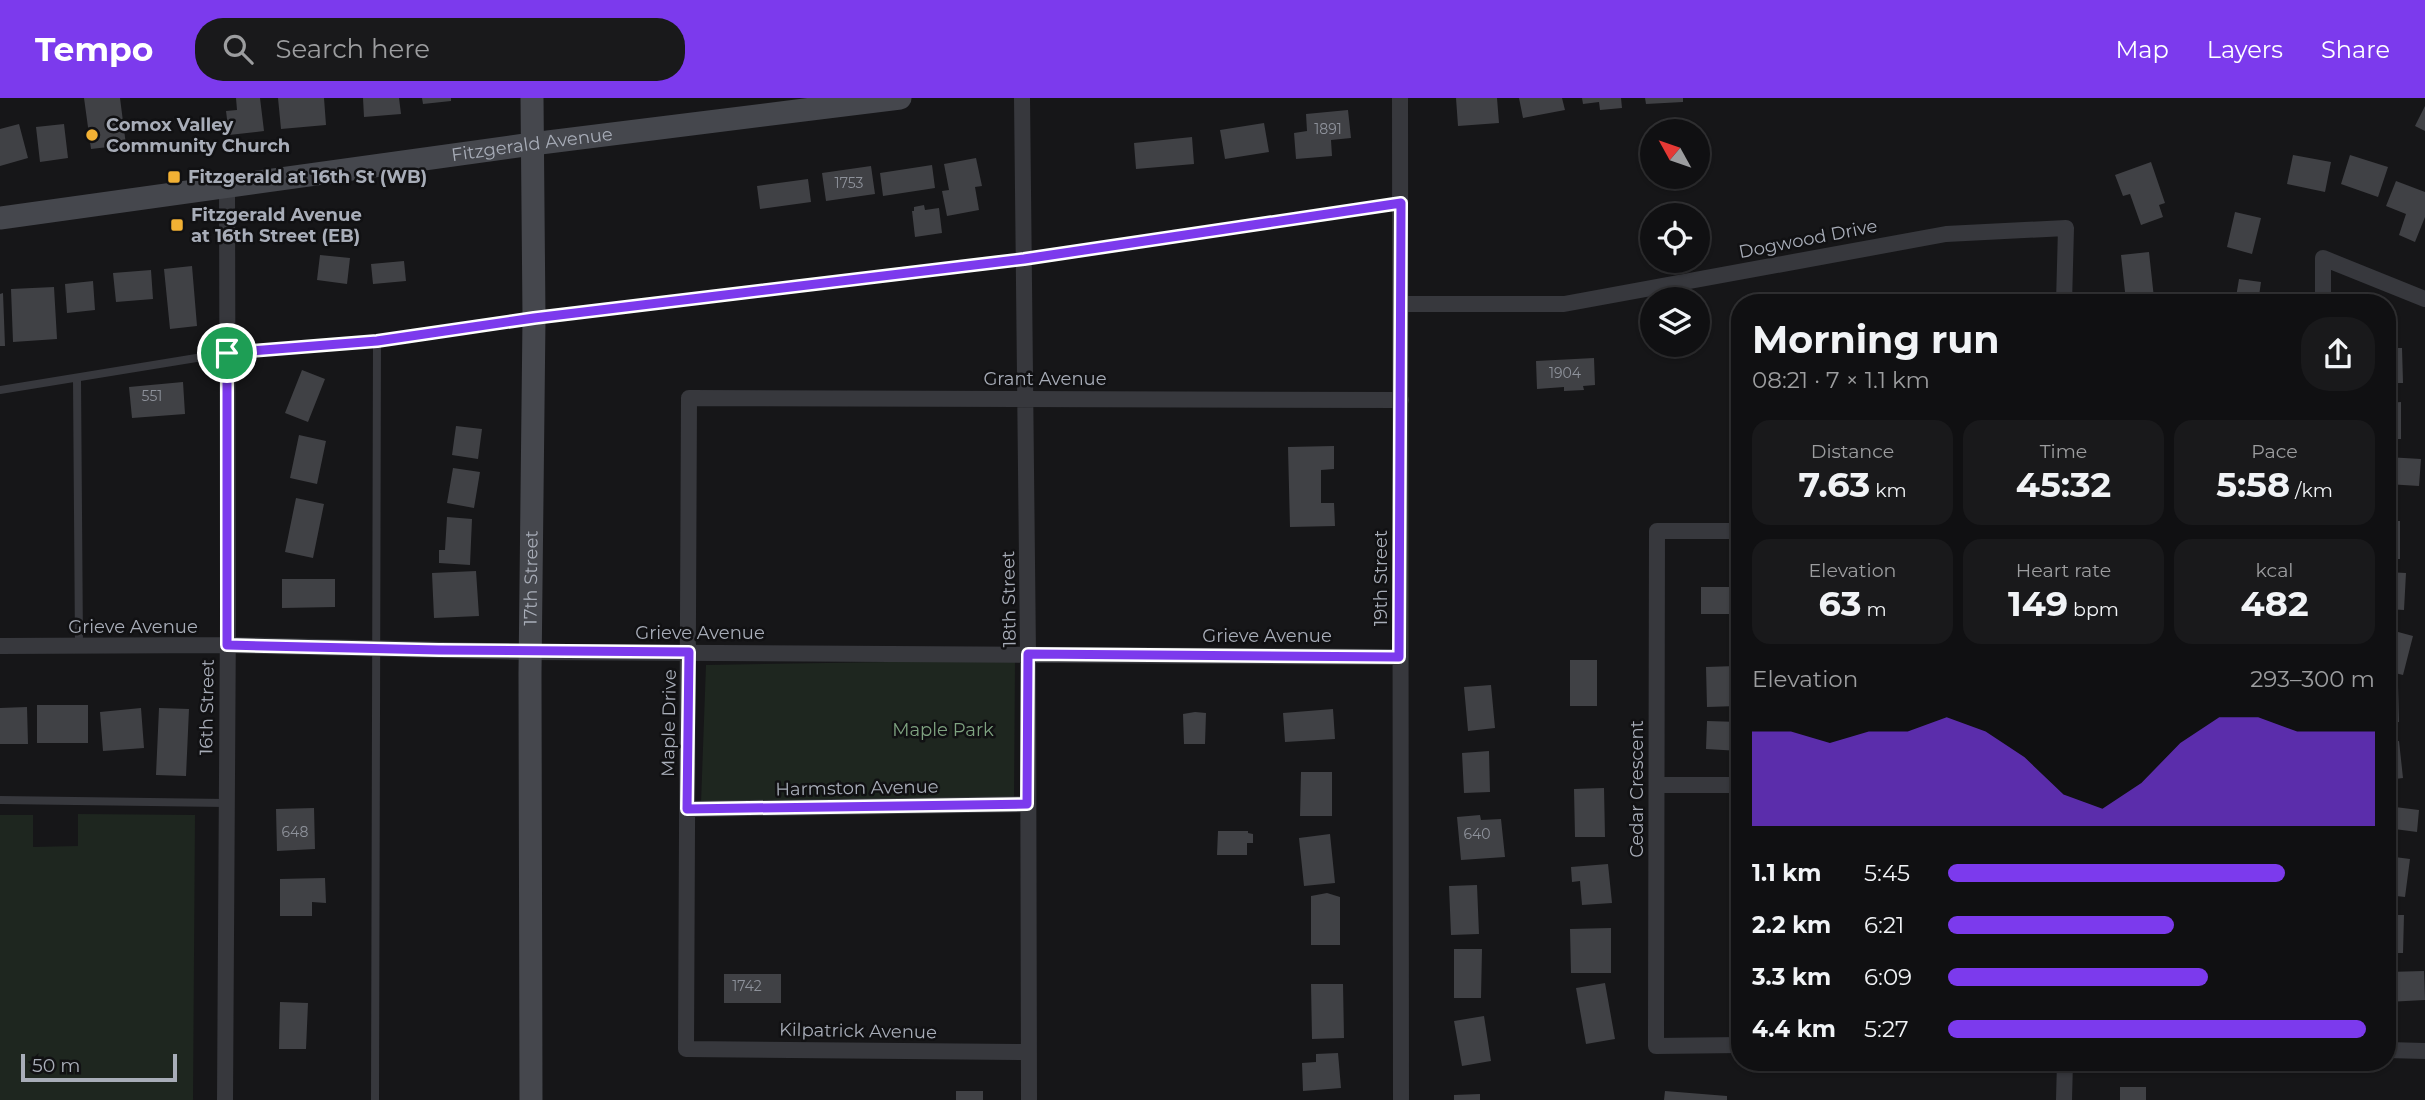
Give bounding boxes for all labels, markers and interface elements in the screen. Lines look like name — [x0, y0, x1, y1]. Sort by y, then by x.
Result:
search box — [195, 18, 685, 81]
text: Tempo — [35, 29, 153, 69]
icon: search — [219, 30, 257, 68]
text: Search here — [275, 33, 430, 65]
text: Map — [2115, 35, 2169, 64]
text: Layers — [2207, 35, 2283, 64]
text: Share — [2321, 35, 2390, 64]
place label: Comox Valley Community Church — [106, 114, 290, 157]
north arrow — [1640, 119, 1710, 189]
map controls — [1640, 119, 1710, 357]
house number: 1891 — [1314, 120, 1342, 138]
street label: Fitzgerald Avenue — [450, 123, 614, 166]
marker: Comox Valley Community Church — [84, 127, 100, 143]
place label: Fitzgerald at 16th St (WB) — [188, 166, 427, 188]
marker: Fitzgerald at 16th St (WB) — [166, 169, 182, 185]
house number: 1753 — [835, 174, 863, 192]
button: locate — [1640, 203, 1710, 273]
place label: Fitzgerald Avenue at 16th Street (EB) — [191, 204, 362, 247]
street label: Dogwood Drive — [1737, 215, 1879, 263]
marker: Fitzgerald Avenue at 16th Street (EB) — [169, 217, 185, 233]
button: layers — [1640, 287, 1710, 357]
text: Morning run — [1752, 316, 2000, 363]
button: share — [2301, 317, 2375, 391]
pin — [197, 323, 257, 383]
icon: arrive — [208, 334, 246, 372]
house number: 1904 — [1549, 364, 1582, 382]
text: 08:21 · 7 × 1.1 km — [1752, 366, 1930, 394]
street label: Grant Avenue — [983, 368, 1107, 390]
house number: 551 — [142, 387, 162, 405]
text: Distance — [1811, 440, 1894, 463]
text: Time — [2040, 440, 2087, 463]
text: Pace — [2251, 440, 2298, 463]
text: 7.63 — [1798, 463, 1870, 506]
text: 45:32 — [2016, 463, 2111, 506]
text: 5:58 — [2216, 463, 2290, 506]
text: km — [1870, 479, 1907, 502]
text: /km — [2290, 479, 2333, 502]
street label: 17th Street — [520, 530, 543, 626]
street label: 19th Street — [1370, 530, 1392, 626]
street label: 18th Street — [997, 551, 1021, 647]
text: Elevation — [1809, 559, 1896, 582]
text: Heart rate — [2016, 559, 2111, 582]
text: kcal — [2256, 559, 2293, 582]
text: 63 — [1818, 582, 1861, 625]
text: 149 — [2008, 582, 2068, 625]
text: 482 — [2240, 582, 2309, 625]
text: m — [1861, 598, 1887, 621]
text: bpm — [2068, 598, 2119, 621]
street label: Grieve Avenue — [68, 616, 198, 638]
street label: Grieve Avenue — [635, 622, 765, 644]
street label: Grieve Avenue — [1202, 625, 1332, 647]
street label: 16th Street — [195, 659, 219, 755]
text: Elevation — [1752, 665, 1858, 693]
text: 293–300 m — [2250, 665, 2375, 693]
street label: Maple Drive — [657, 669, 681, 777]
park label: Maple Park — [892, 719, 994, 741]
street label: Cedar Crescent — [1626, 720, 1648, 858]
street label: Harmston Avenue — [775, 776, 939, 800]
house number: 648 — [282, 823, 308, 841]
house number: 640 — [1463, 825, 1491, 843]
text: 1.1 km — [1752, 859, 1821, 887]
text: 5:45 — [1864, 859, 1910, 887]
text: 2.2 km — [1752, 911, 1831, 939]
text: 6:21 — [1864, 911, 1904, 939]
text: 3.3 km — [1752, 963, 1831, 991]
text: 6:09 — [1864, 963, 1912, 991]
house number: 1742 — [732, 977, 762, 995]
text: 4.4 km — [1752, 1015, 1836, 1043]
text: 5:27 — [1864, 1015, 1908, 1043]
street label: Kilpatrick Avenue — [779, 1019, 937, 1043]
scale bar — [21, 1051, 177, 1083]
text: 50 m — [32, 1054, 80, 1077]

